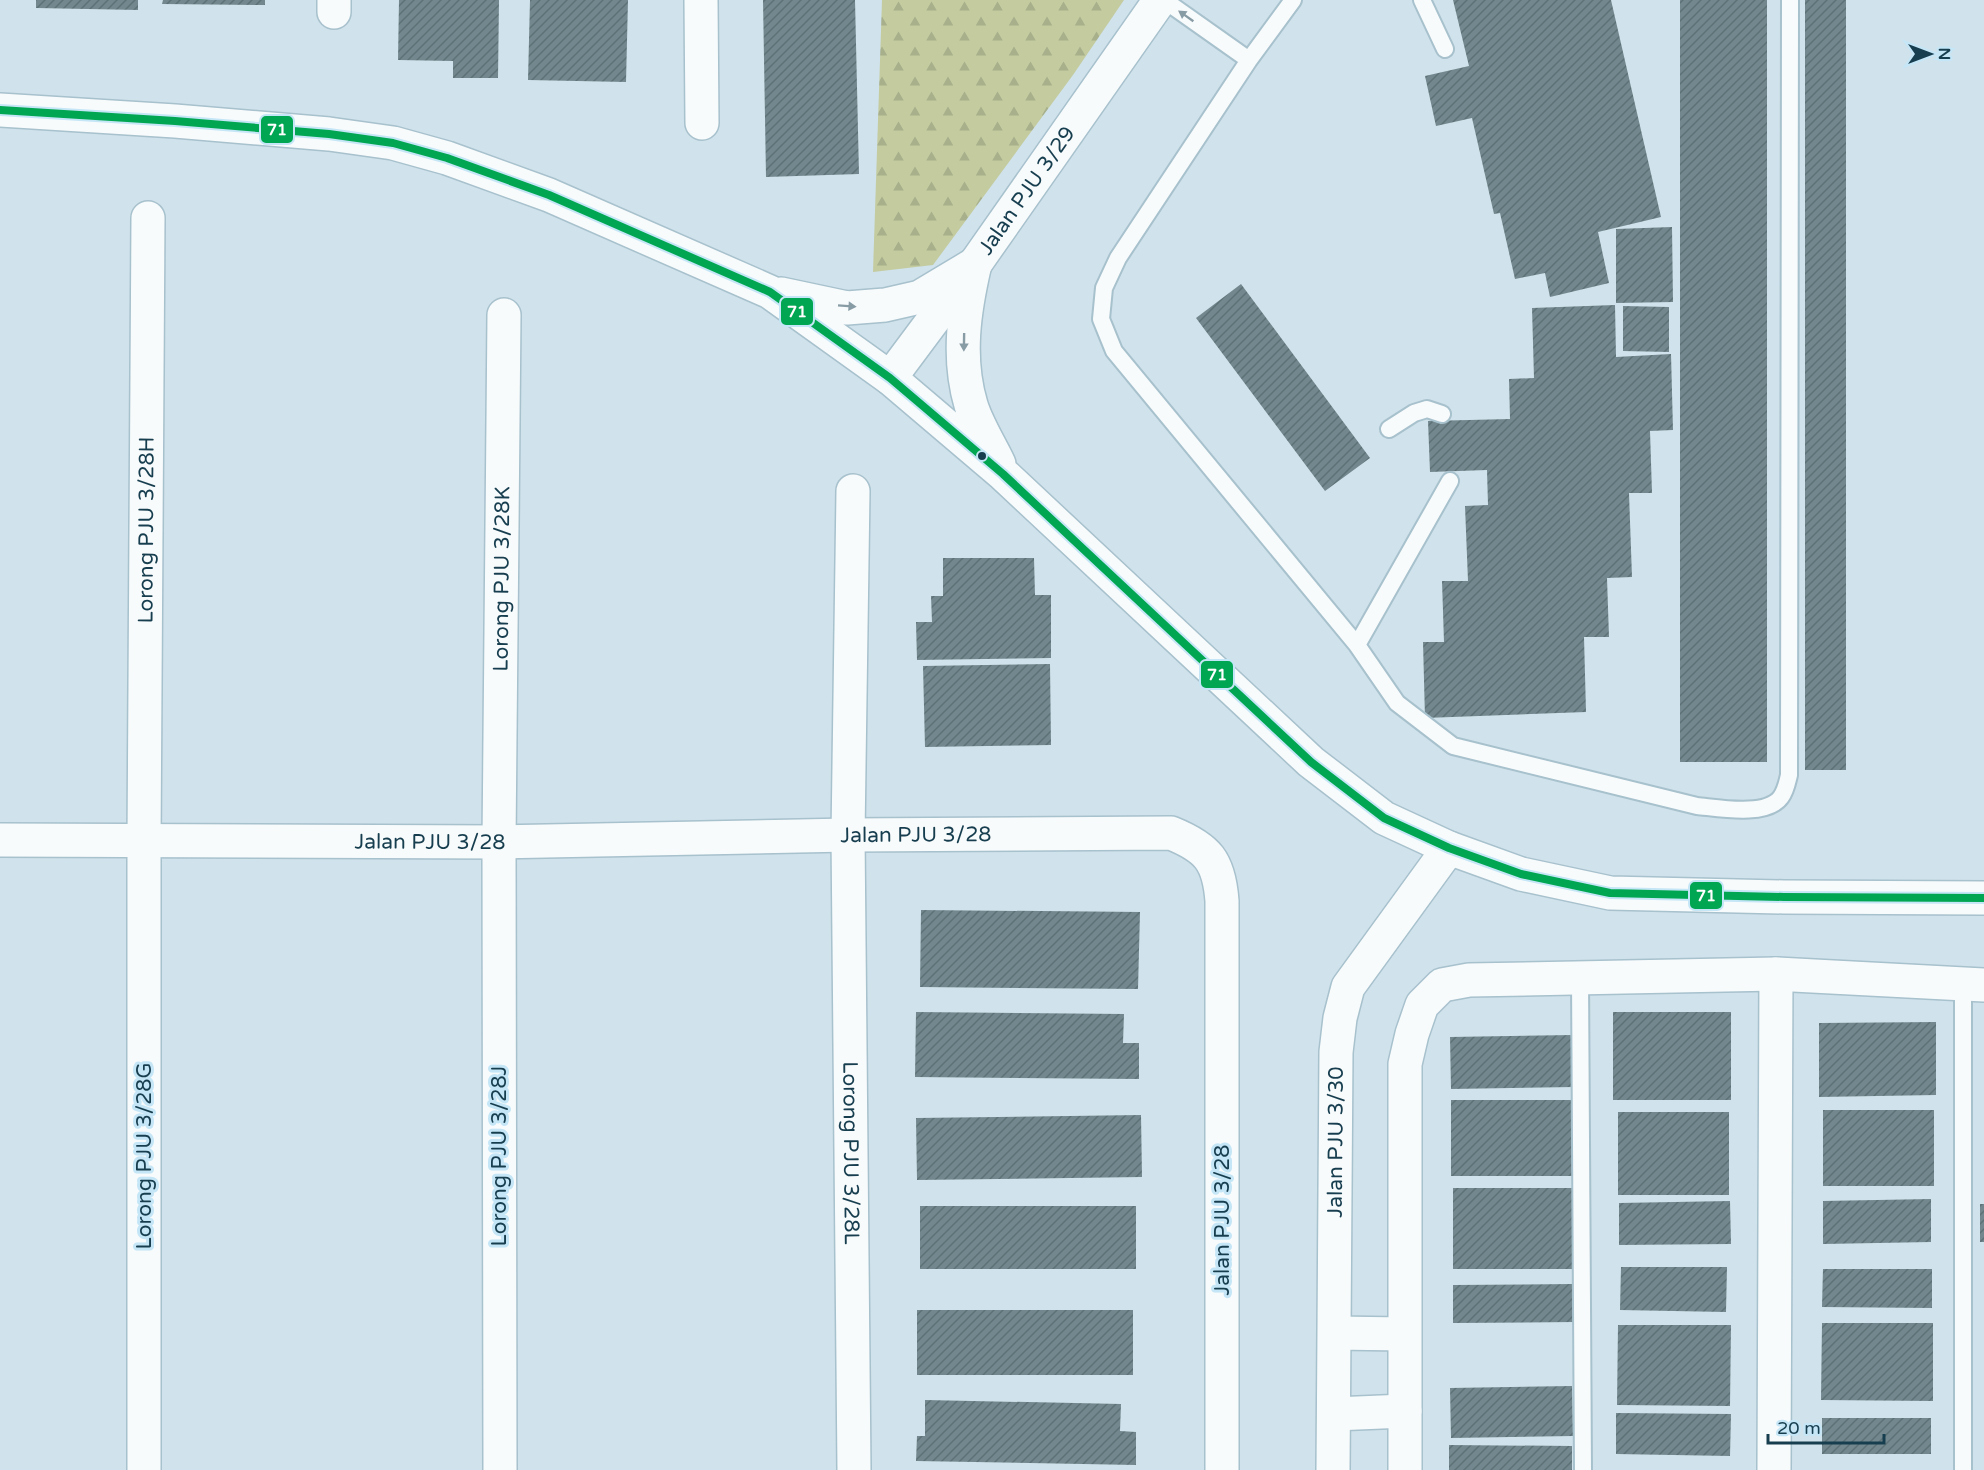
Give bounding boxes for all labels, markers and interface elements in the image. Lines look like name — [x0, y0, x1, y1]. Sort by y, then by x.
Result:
one-way arrow — [1179, 10, 1195, 22]
north arrow — [1900, 24, 1960, 84]
text: N — [1934, 48, 1954, 60]
line badge: 71 — [260, 115, 294, 144]
text: 71 — [267, 120, 287, 140]
street label: Jalan PJU 3/29 — [973, 122, 1081, 260]
line badge: 71 — [780, 297, 814, 326]
text: 71 — [787, 302, 807, 322]
one-way arrow — [838, 302, 857, 311]
one-way arrow — [959, 333, 968, 352]
street label: Lorong PJU 3/28H — [133, 436, 160, 624]
unlabelled marker — [976, 450, 988, 462]
street label: Lorong PJU 3/28K — [489, 486, 515, 672]
line badge: 71 — [1200, 660, 1234, 689]
text: 71 — [1207, 665, 1227, 685]
street label: Jalan PJU 3/28 — [840, 822, 992, 848]
street label: Jalan PJU 3/28 — [354, 829, 506, 855]
line badge: 71 — [1689, 881, 1723, 910]
text: 71 — [1696, 886, 1716, 906]
street label: Lorong PJU 3/28L — [837, 1061, 864, 1245]
street label: Lorong PJU 3/28G — [132, 1063, 157, 1249]
street label: Lorong PJU 3/28J — [487, 1066, 512, 1246]
street label: Jalan PJU 3/30 — [1323, 1066, 1349, 1218]
street label: Jalan PJU 3/28 — [1210, 1144, 1235, 1296]
scale bar — [1768, 1407, 1884, 1445]
text: 20 m — [1777, 1417, 1821, 1439]

